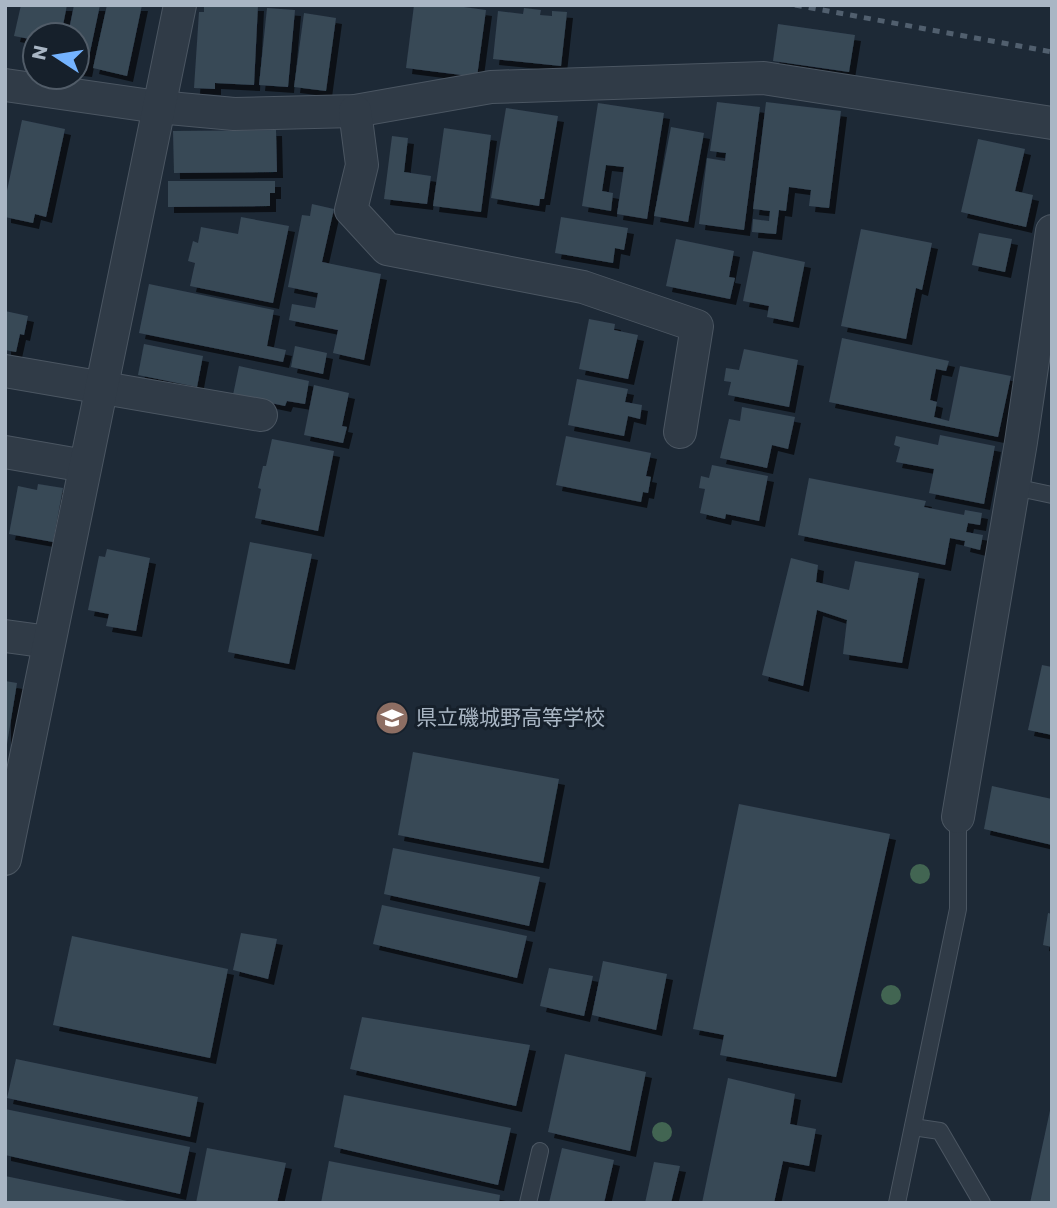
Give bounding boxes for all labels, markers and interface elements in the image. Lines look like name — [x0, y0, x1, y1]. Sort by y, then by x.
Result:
north arrow — [21, 21, 91, 91]
text: N — [25, 43, 55, 62]
school or university icon: 県立磯城野高等学校 — [373, 699, 411, 737]
place label: 県立磯城野高等学校 — [416, 703, 605, 732]

